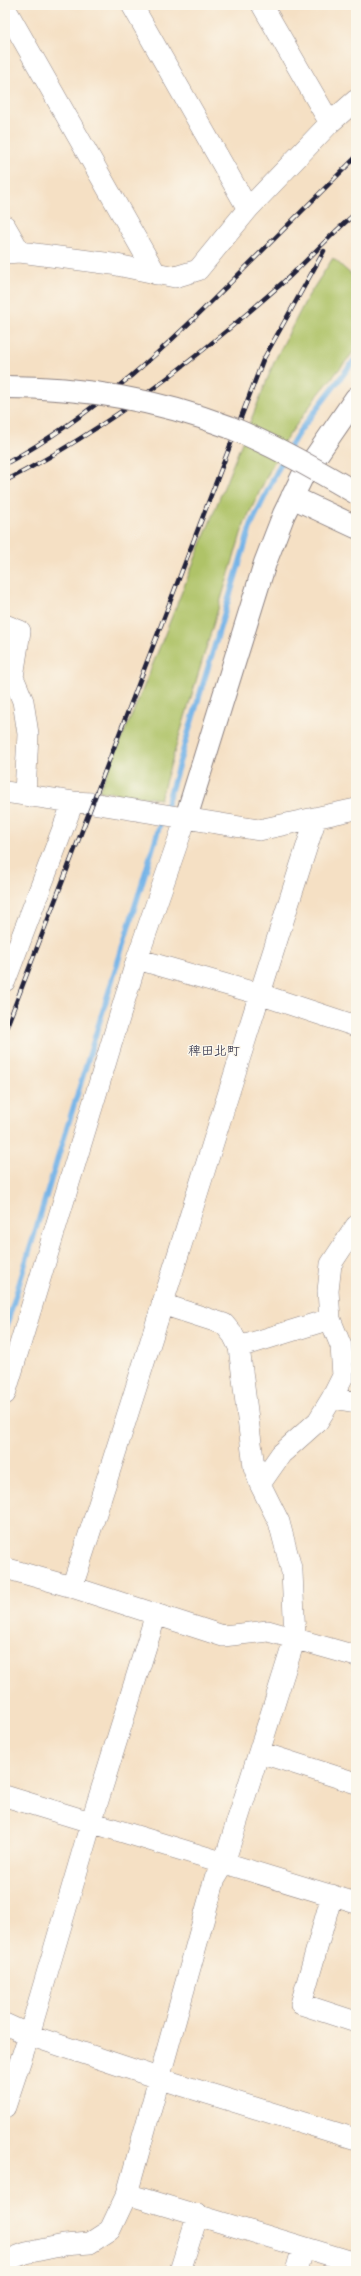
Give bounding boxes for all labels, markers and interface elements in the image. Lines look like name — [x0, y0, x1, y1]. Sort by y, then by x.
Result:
district label: 稗田北町 — [188, 1042, 240, 1059]

